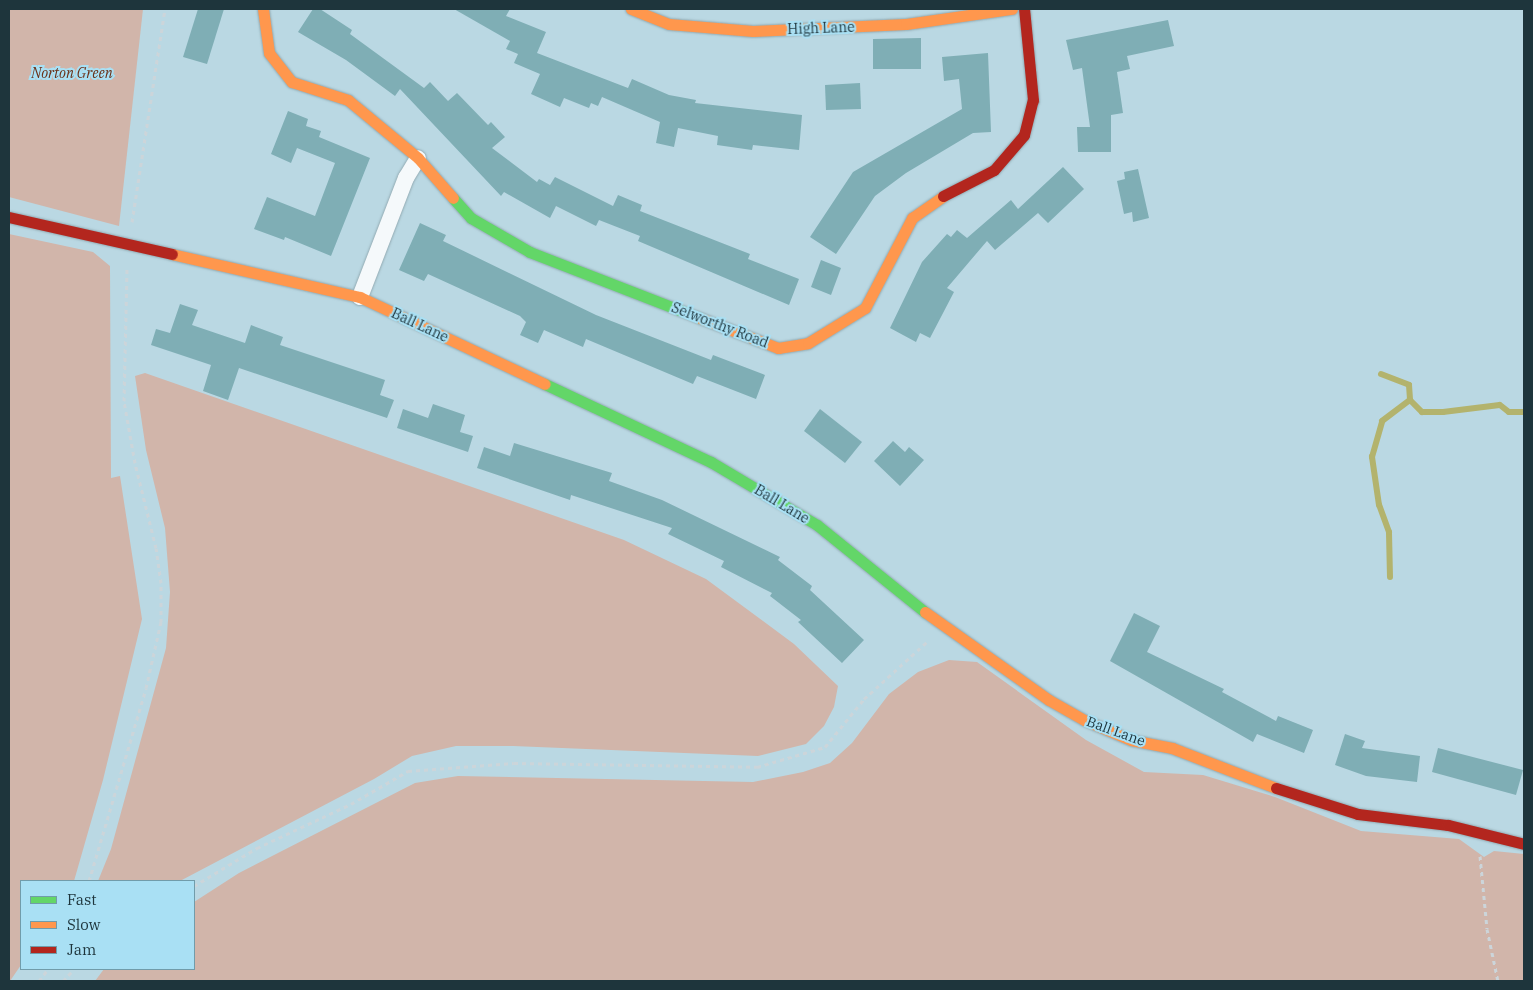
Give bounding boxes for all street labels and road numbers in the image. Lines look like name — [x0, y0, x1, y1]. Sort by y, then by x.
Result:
street label: High Lane — [787, 18, 855, 38]
street label: Selworthy Road — [669, 299, 771, 351]
street label: Ball Lane — [389, 304, 451, 346]
street label: Ball Lane — [751, 481, 813, 527]
street label: Ball Lane — [1084, 713, 1148, 749]

